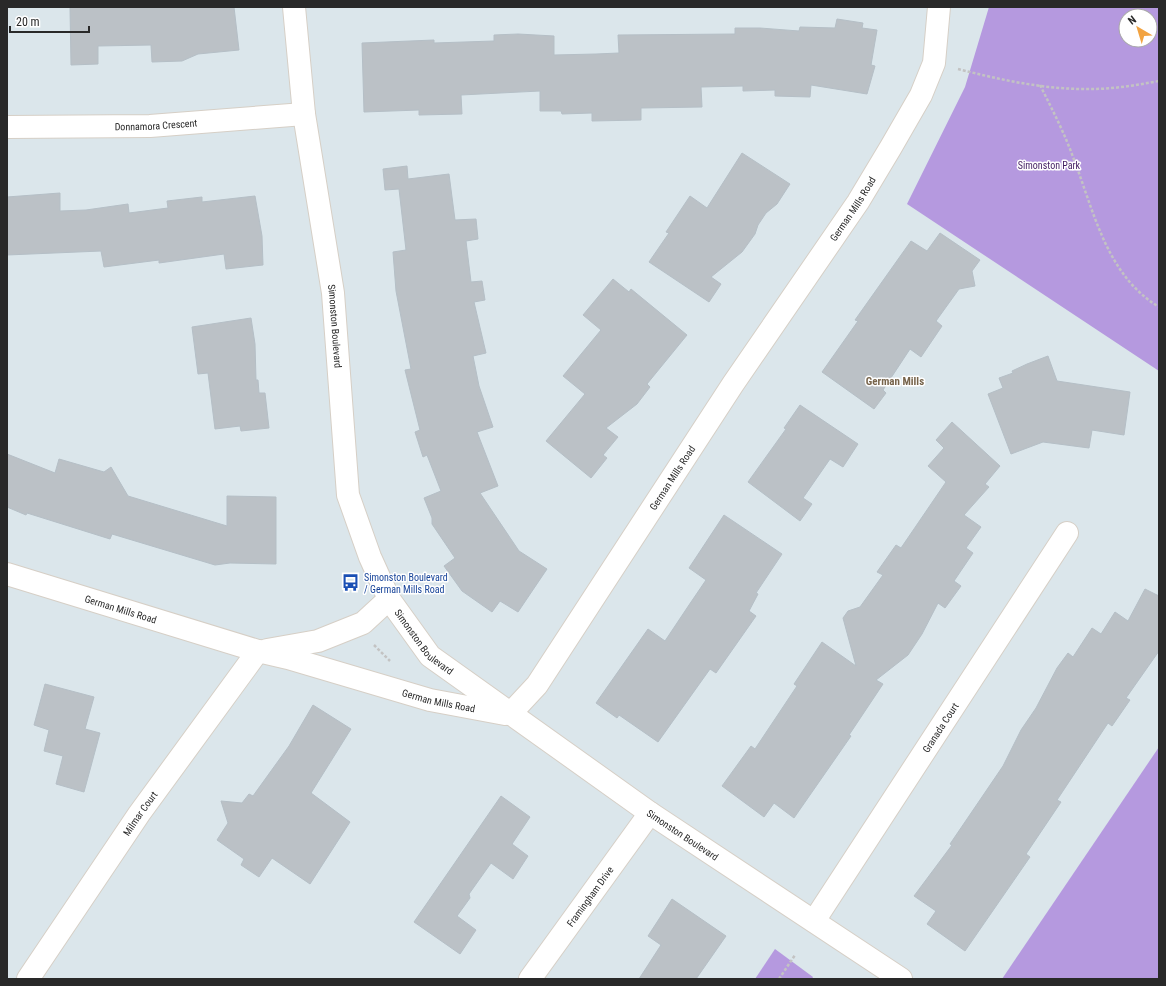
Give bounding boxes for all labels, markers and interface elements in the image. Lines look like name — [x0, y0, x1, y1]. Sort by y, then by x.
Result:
scale bar — [10, 8, 89, 34]
north arrow — [1118, 8, 1158, 48]
text: N — [1125, 13, 1139, 28]
text: 20 m — [16, 15, 40, 29]
street label: Donnamora Crescent — [115, 117, 198, 132]
park label: Simonston Park — [1018, 160, 1081, 171]
street label: German Mills Road — [828, 175, 878, 243]
street label: Simonston Boulevard — [326, 284, 344, 368]
district label: German Mills — [866, 375, 924, 388]
street label: German Mills Road — [647, 444, 697, 512]
place label: Simonston Boulevard / German Mills Road — [364, 572, 448, 595]
bus stop icon: Simonston Boulevard / German Mills Road — [341, 573, 361, 593]
street label: German Mills Road — [83, 593, 158, 626]
street label: Simonston Boulevard — [392, 607, 455, 677]
street label: German Mills Road — [401, 687, 476, 714]
street label: Granada Court — [920, 701, 961, 755]
street label: Milmar Court — [121, 789, 160, 838]
street label: Simonston Boulevard — [645, 807, 720, 863]
street label: Framingham Drive — [565, 864, 616, 929]

